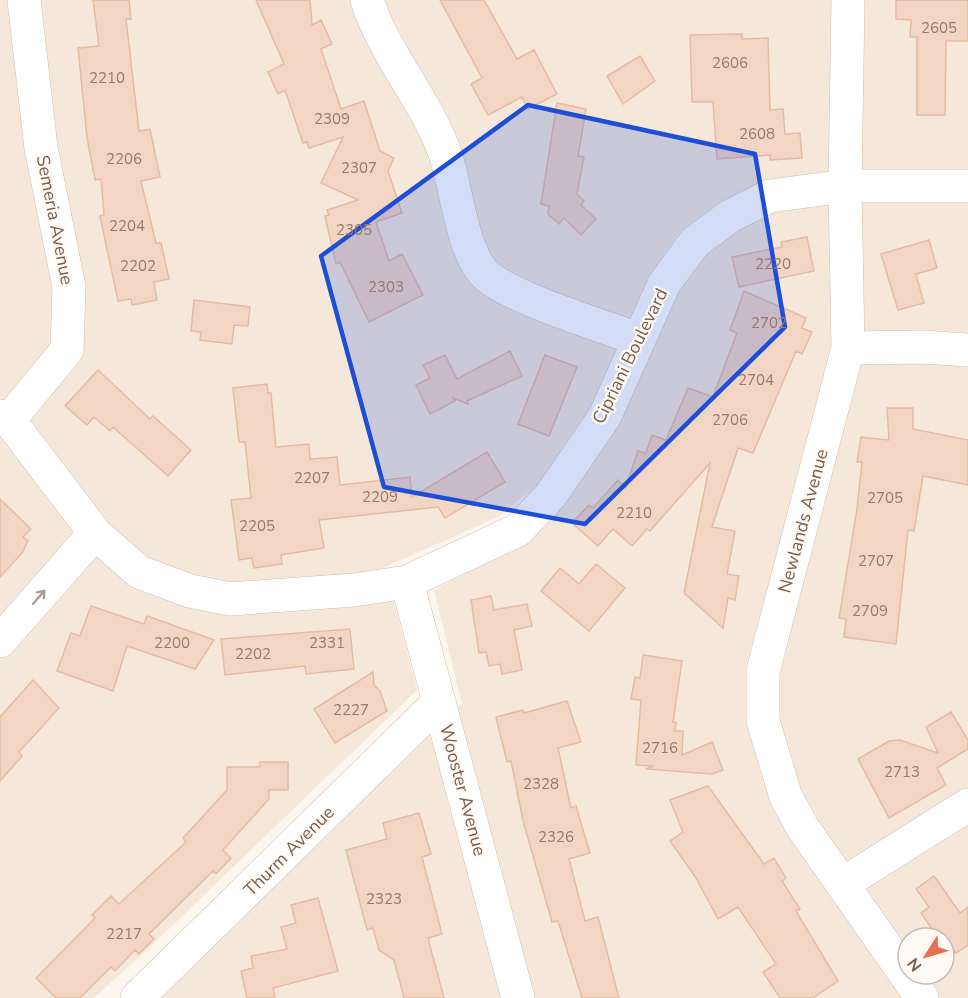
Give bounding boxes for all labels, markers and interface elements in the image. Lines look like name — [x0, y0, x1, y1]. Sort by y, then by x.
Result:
house number: 2605 — [921, 18, 957, 38]
house number: 2606 — [712, 53, 748, 73]
house number: 2210 — [89, 68, 125, 88]
house number: 2309 — [314, 109, 350, 129]
house number: 2608 — [739, 124, 775, 144]
house number: 2206 — [106, 149, 142, 169]
street label: Semeria Avenue — [31, 153, 79, 287]
house number: 2307 — [341, 158, 377, 178]
house number: 2204 — [109, 216, 145, 236]
house number: 2305 — [336, 220, 372, 240]
house number: 2220 — [755, 254, 791, 274]
house number: 2202 — [120, 256, 156, 276]
house number: 2303 — [368, 277, 404, 297]
street label: Cipriani Boulevard — [587, 284, 673, 428]
house number: 2702 — [751, 313, 787, 333]
house number: 2704 — [738, 370, 774, 390]
house number: 2706 — [712, 410, 748, 430]
street label: Newlands Avenue — [772, 446, 834, 596]
house number: 2207 — [294, 468, 330, 488]
house number: 2209 — [362, 487, 398, 507]
house number: 2705 — [867, 488, 903, 508]
house number: 2210 — [616, 503, 652, 523]
house number: 2205 — [239, 516, 275, 536]
house number: 2707 — [858, 551, 894, 571]
one-way arrow — [32, 590, 46, 605]
house number: 2709 — [852, 601, 888, 621]
house number: 2200 — [154, 633, 190, 653]
house number: 2331 — [309, 633, 345, 653]
house number: 2202 — [235, 644, 271, 664]
house number: 2227 — [333, 700, 369, 720]
street label: Wooster Avenue — [434, 721, 492, 859]
house number: 2716 — [642, 738, 678, 758]
house number: 2713 — [884, 762, 920, 782]
house number: 2328 — [523, 774, 559, 794]
street label: Thurm Avenue — [238, 800, 340, 902]
house number: 2326 — [538, 827, 574, 847]
house number: 2323 — [366, 889, 402, 909]
house number: 2217 — [106, 924, 142, 944]
north arrow — [896, 926, 956, 986]
text: N — [902, 953, 927, 976]

